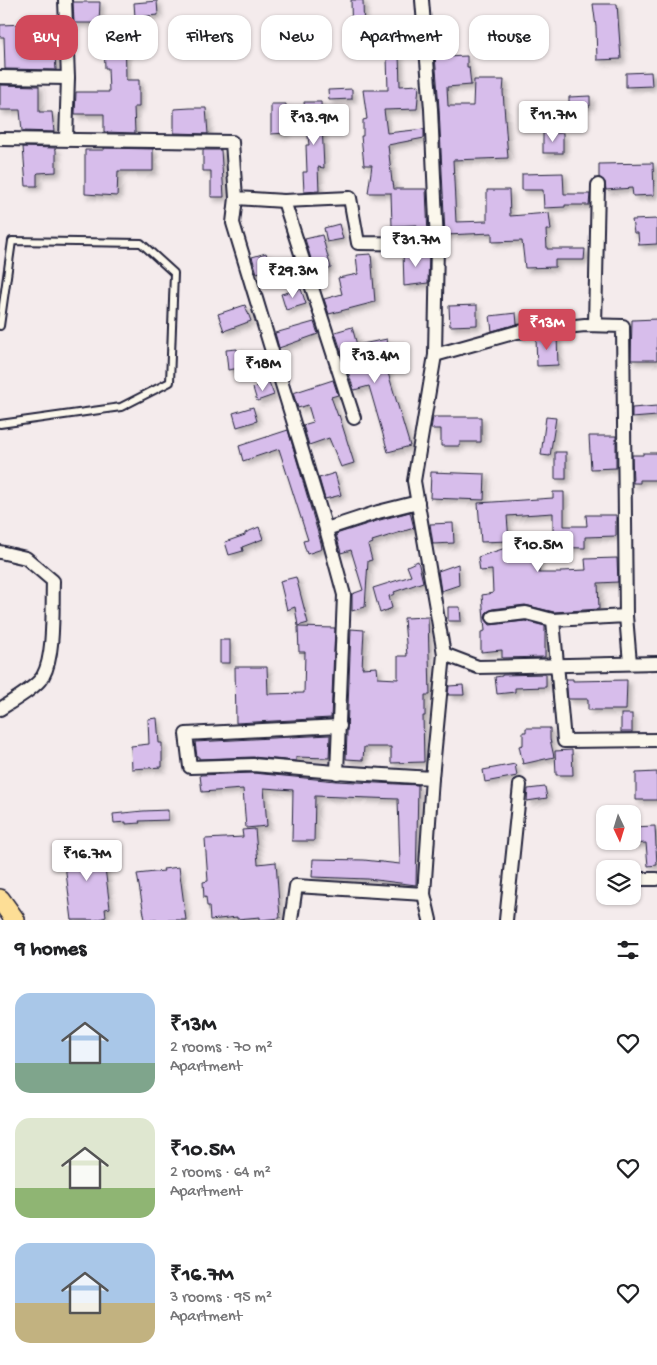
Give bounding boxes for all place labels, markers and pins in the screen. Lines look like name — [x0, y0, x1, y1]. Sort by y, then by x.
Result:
pin: ₹11.7M — [512, 100, 594, 143]
pin: ₹13.9M — [273, 104, 355, 146]
pin: ₹31.7M — [375, 226, 457, 268]
pin: ₹29.3M — [252, 256, 334, 299]
pin: ₹13M — [517, 308, 577, 351]
pin: ₹13.4M — [334, 342, 416, 384]
pin: ₹18M — [233, 350, 293, 392]
pin: ₹10.5M — [497, 530, 579, 573]
pin: ₹16.7M — [46, 840, 128, 882]

